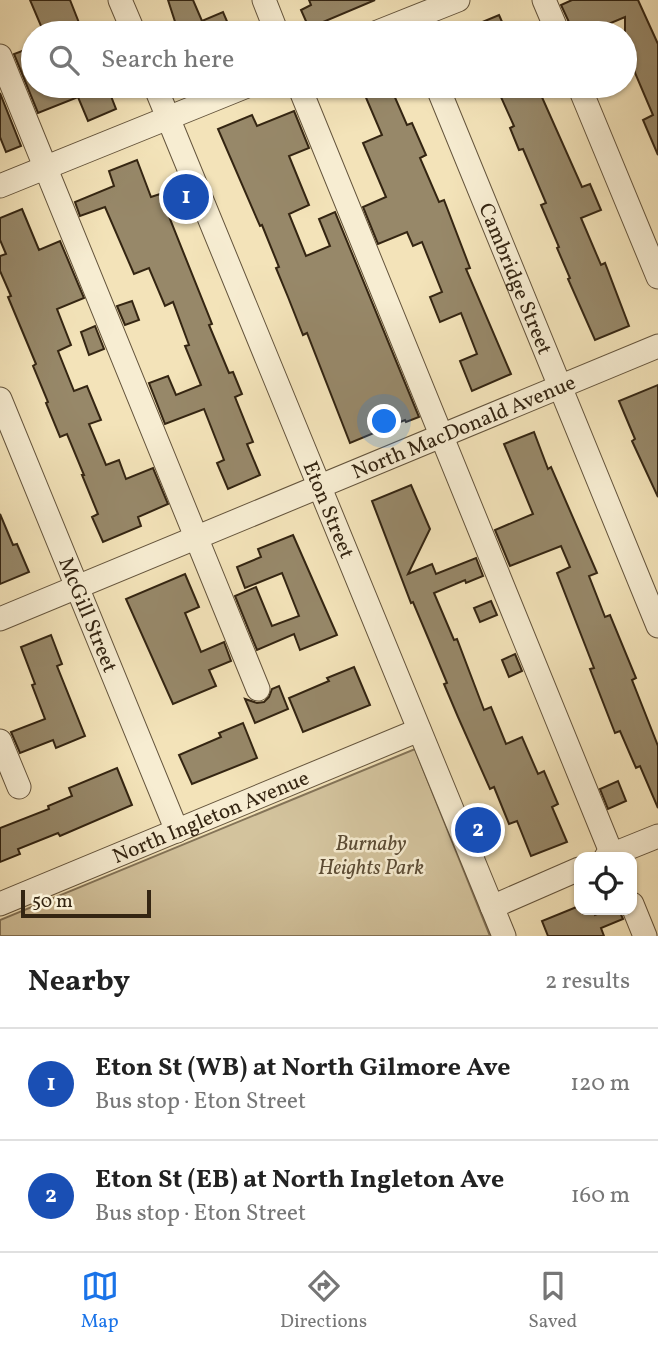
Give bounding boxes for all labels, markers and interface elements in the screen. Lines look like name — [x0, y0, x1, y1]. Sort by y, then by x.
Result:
search box — [21, 21, 637, 98]
icon: search — [45, 41, 83, 79]
text: Search here — [101, 42, 234, 78]
pin: 1 — [163, 171, 209, 223]
street label: Cambridge Street — [470, 199, 558, 359]
street label: North MacDonald Avenue — [348, 369, 581, 487]
your location — [367, 404, 401, 438]
street label: Eton Street — [295, 457, 361, 563]
street label: McGill Street — [50, 553, 124, 677]
street label: North Ingleton Avenue — [108, 764, 314, 872]
pin: 2 — [455, 804, 501, 856]
park label: Burnaby Heights Park — [318, 830, 424, 883]
map controls — [574, 852, 637, 915]
button: locate — [574, 852, 637, 915]
scale bar — [21, 887, 150, 919]
text: 50 m — [32, 889, 73, 915]
text: Nearby — [28, 961, 130, 1003]
text: 2 results — [545, 966, 630, 998]
text: Eton St (WB) at North Gilmore Ave — [95, 1050, 511, 1086]
text: 1 — [46, 1068, 56, 1100]
text: 120 m — [570, 1068, 630, 1100]
text: Bus stop · Eton Street — [95, 1086, 306, 1118]
text: Eton St (EB) at North Ingleton Ave — [95, 1162, 504, 1198]
text: 2 — [45, 1180, 57, 1212]
text: 160 m — [571, 1180, 630, 1212]
text: Bus stop · Eton Street — [95, 1198, 306, 1230]
tab: Map — [81, 1267, 119, 1335]
tab: Directions — [280, 1267, 367, 1335]
tab: Saved — [528, 1267, 577, 1335]

